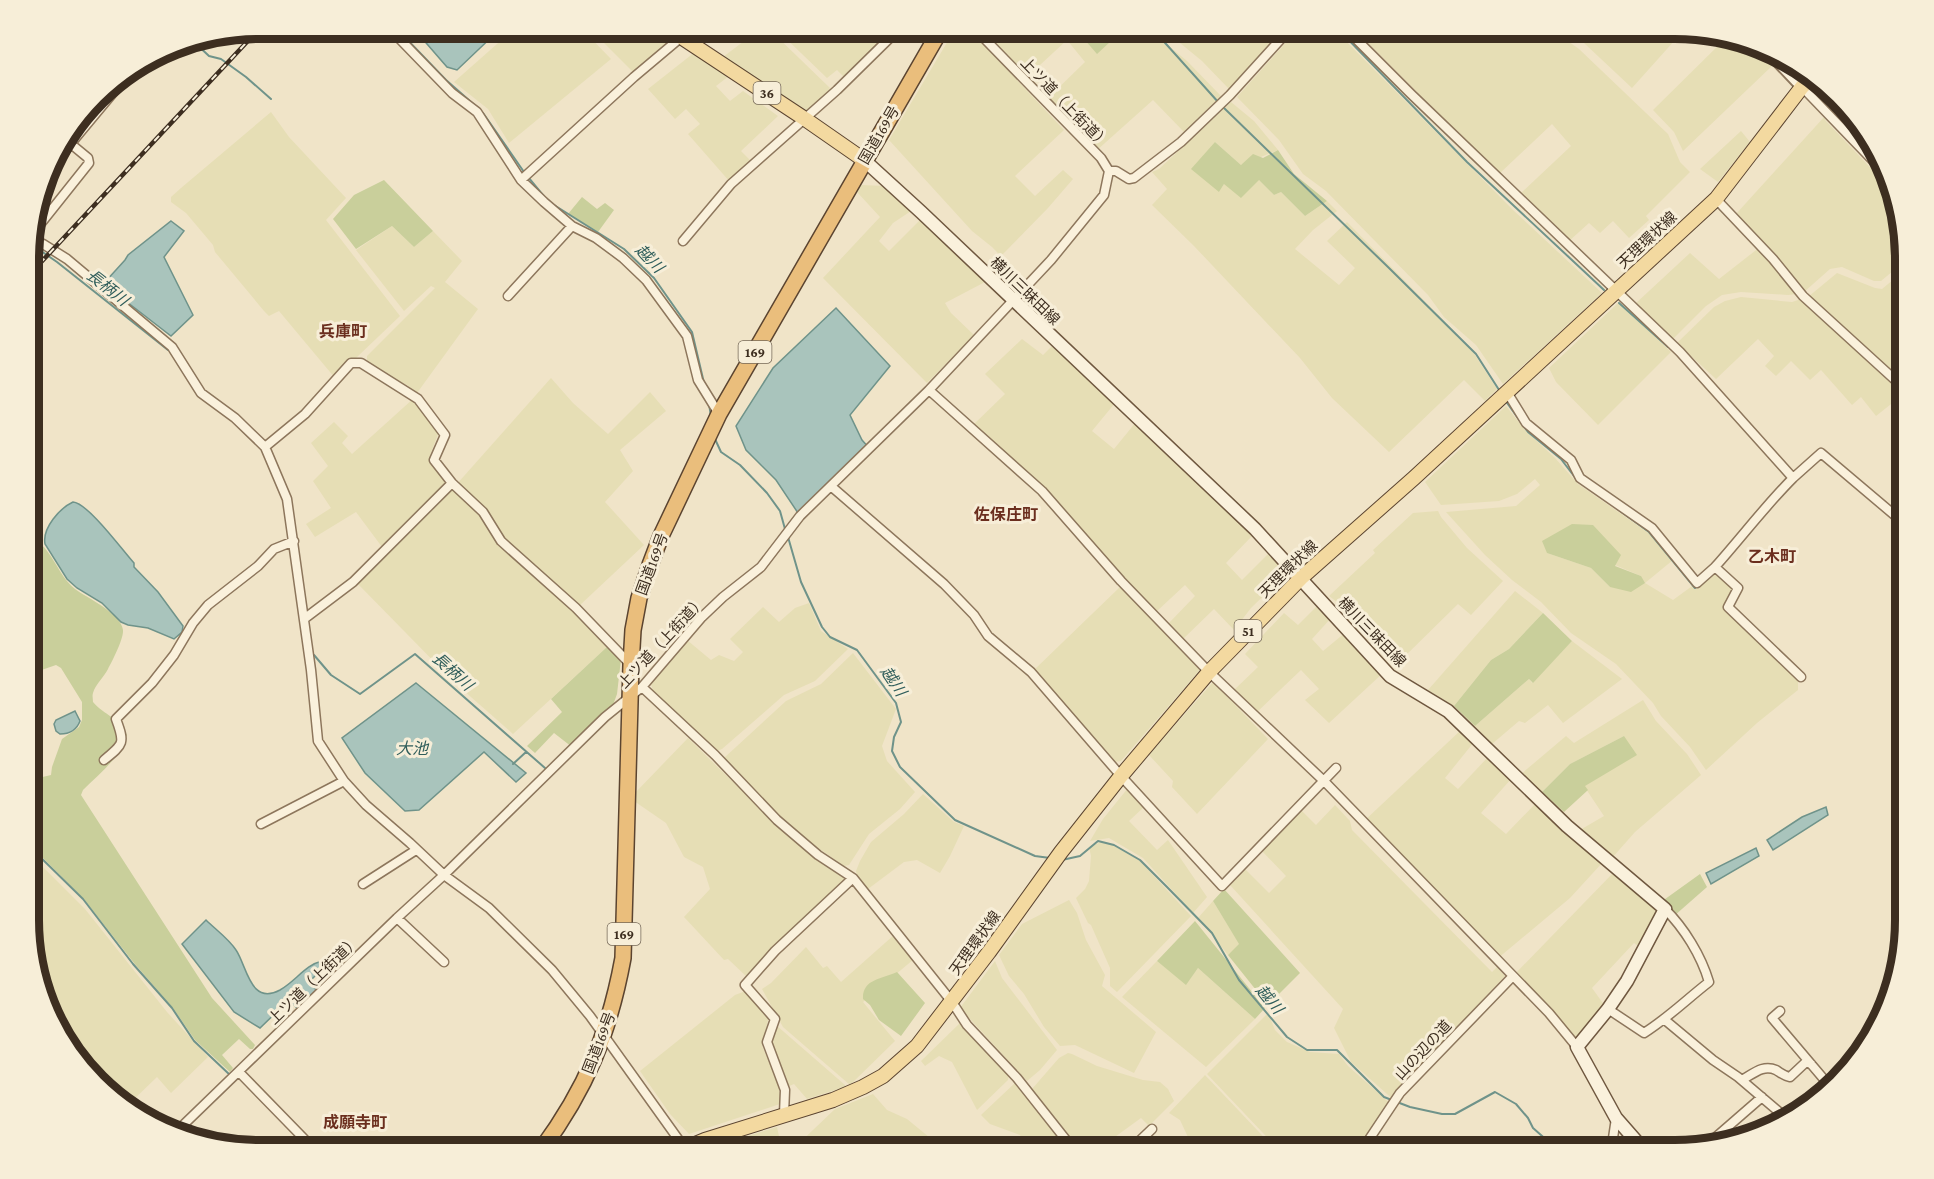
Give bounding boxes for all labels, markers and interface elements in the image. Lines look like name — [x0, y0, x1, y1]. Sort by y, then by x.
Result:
street label: 上ツ道（上街道） — [1018, 54, 1112, 152]
road number: 36 — [754, 82, 780, 104]
street label: 国道169号 — [856, 103, 902, 167]
street label: 天理環状線 — [1613, 208, 1680, 271]
water label: 越川 — [632, 241, 668, 277]
street label: 横川三昧田線 — [987, 254, 1063, 328]
water label: 長柄川 — [84, 266, 133, 310]
district label: 兵庫町 — [319, 323, 367, 340]
road number: 169 — [738, 341, 771, 363]
district label: 佐保庄町 — [973, 506, 1038, 523]
street label: 国道169号 — [633, 531, 671, 597]
street label: 天理環状線 — [1255, 536, 1321, 601]
district label: 乙木町 — [1748, 548, 1796, 565]
street label: 上ツ道（上街道） — [615, 593, 709, 691]
street label: 横川三昧田線 — [1335, 594, 1409, 670]
road number: 51 — [1234, 620, 1262, 642]
water label: 長柄川 — [429, 649, 478, 695]
water label: 越川 — [878, 663, 911, 701]
water label: 大池 — [396, 740, 430, 757]
street label: 天理環状線 — [946, 907, 1004, 978]
road number: 169 — [608, 923, 640, 945]
street label: 上ツ道（上街道） — [265, 933, 363, 1027]
water label: 越川 — [1253, 982, 1288, 1019]
street label: 国道169号 — [580, 1010, 618, 1076]
street label: 山の辺の道 — [1392, 1017, 1454, 1083]
district label: 成願寺町 — [323, 1113, 387, 1131]

